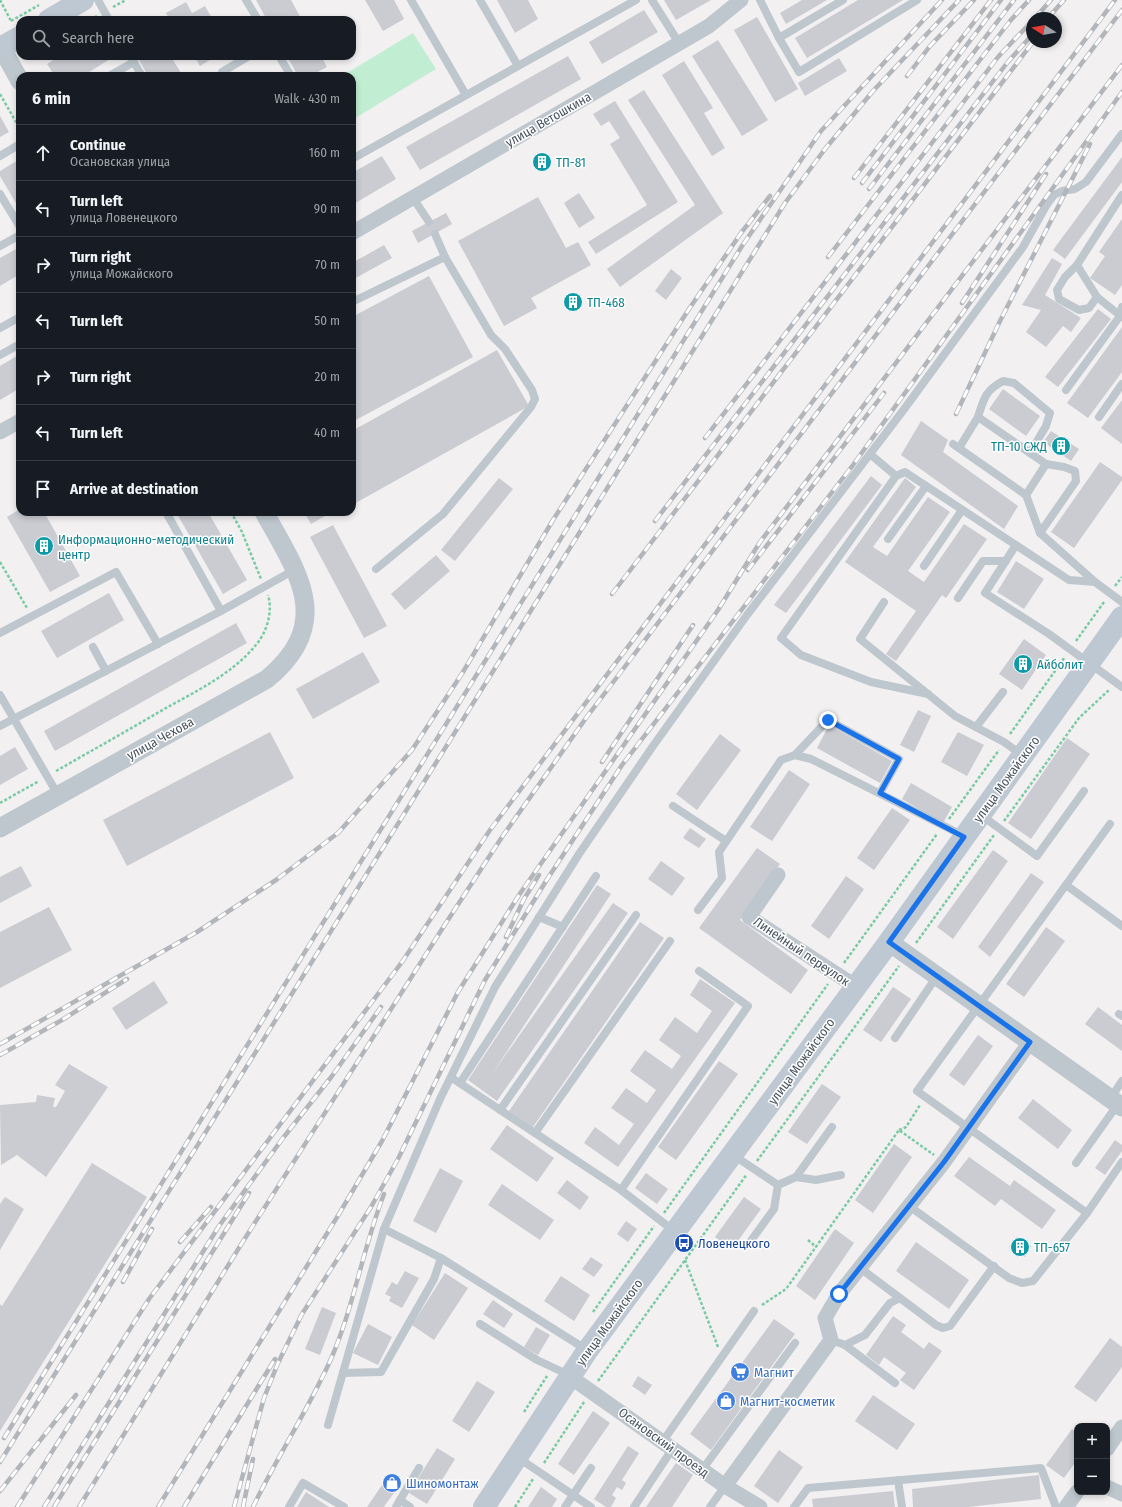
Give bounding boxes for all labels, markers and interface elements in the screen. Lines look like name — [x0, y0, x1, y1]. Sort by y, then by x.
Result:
north arrow — [1026, 12, 1062, 48]
search box — [16, 16, 356, 60]
icon: search — [30, 27, 52, 49]
text: Search here — [62, 29, 134, 47]
text: 6 min — [32, 88, 71, 109]
street label: улица Ветошкина — [503, 89, 594, 150]
text: Walk · 430 m — [274, 91, 340, 106]
text: Continue — [70, 136, 126, 154]
icon: ahead — [32, 142, 54, 164]
text: 160 m — [309, 145, 340, 160]
building icon: ТП-81 — [531, 151, 553, 173]
text: Осановская улица — [70, 154, 170, 169]
place label: ТП-81 — [556, 155, 586, 170]
text: Turn left — [70, 192, 123, 210]
icon: left — [32, 198, 54, 220]
text: 90 m — [314, 201, 340, 216]
text: улица Ловенецкого — [70, 210, 178, 225]
text: Turn right — [70, 248, 131, 266]
icon: right — [32, 254, 54, 276]
text: 70 m — [315, 257, 340, 272]
text: улица Можайского — [70, 266, 173, 281]
building icon: ТП-468 — [562, 291, 584, 313]
place label: ТП-468 — [587, 295, 625, 310]
icon: left — [32, 310, 54, 332]
text: Turn left — [70, 312, 123, 330]
text: 50 m — [314, 313, 340, 328]
icon: right — [32, 366, 54, 388]
text: Turn right — [70, 368, 131, 386]
text: 20 m — [314, 369, 340, 384]
icon: left — [32, 422, 54, 444]
text: Turn left — [70, 424, 123, 442]
text: 40 m — [314, 425, 340, 440]
building icon: ТП-10 СЖД — [1050, 435, 1072, 457]
place label: ТП-10 СЖД — [991, 439, 1047, 454]
icon: arrive — [32, 478, 54, 500]
text: Arrive at destination — [70, 480, 198, 498]
place label: Информационно-методический центр — [58, 532, 234, 562]
building icon: Информационно-методический центр — [33, 535, 55, 557]
building icon: Айболит — [1012, 653, 1034, 675]
place label: Айболит — [1037, 657, 1084, 672]
route end — [819, 711, 837, 729]
street label: улица Чехова — [124, 714, 196, 763]
street label: улица Можайского — [970, 733, 1043, 825]
street label: Линейный переулок — [751, 914, 853, 989]
street label: улица Можайского — [765, 1015, 838, 1107]
bus stop icon: Ловенецкого — [673, 1232, 695, 1254]
place label: Ловенецкого — [698, 1236, 770, 1251]
building icon: ТП-657 — [1009, 1236, 1031, 1258]
place label: ТП-657 — [1034, 1240, 1070, 1255]
street label: улица Можайского — [573, 1276, 646, 1368]
route start — [830, 1285, 848, 1303]
supermarket icon: Магнит — [729, 1361, 751, 1383]
place label: Магнит — [754, 1365, 795, 1380]
shop icon: Магнит-косметик — [715, 1390, 737, 1412]
place label: Магнит-косметик — [740, 1394, 835, 1409]
street label: Осановский проезд — [616, 1405, 712, 1480]
map controls — [1074, 1423, 1110, 1495]
button: + — [1074, 1423, 1110, 1459]
button: − — [1074, 1459, 1110, 1495]
shop icon: Шиномонтаж — [381, 1472, 403, 1494]
place label: Шиномонтаж — [406, 1476, 479, 1491]

